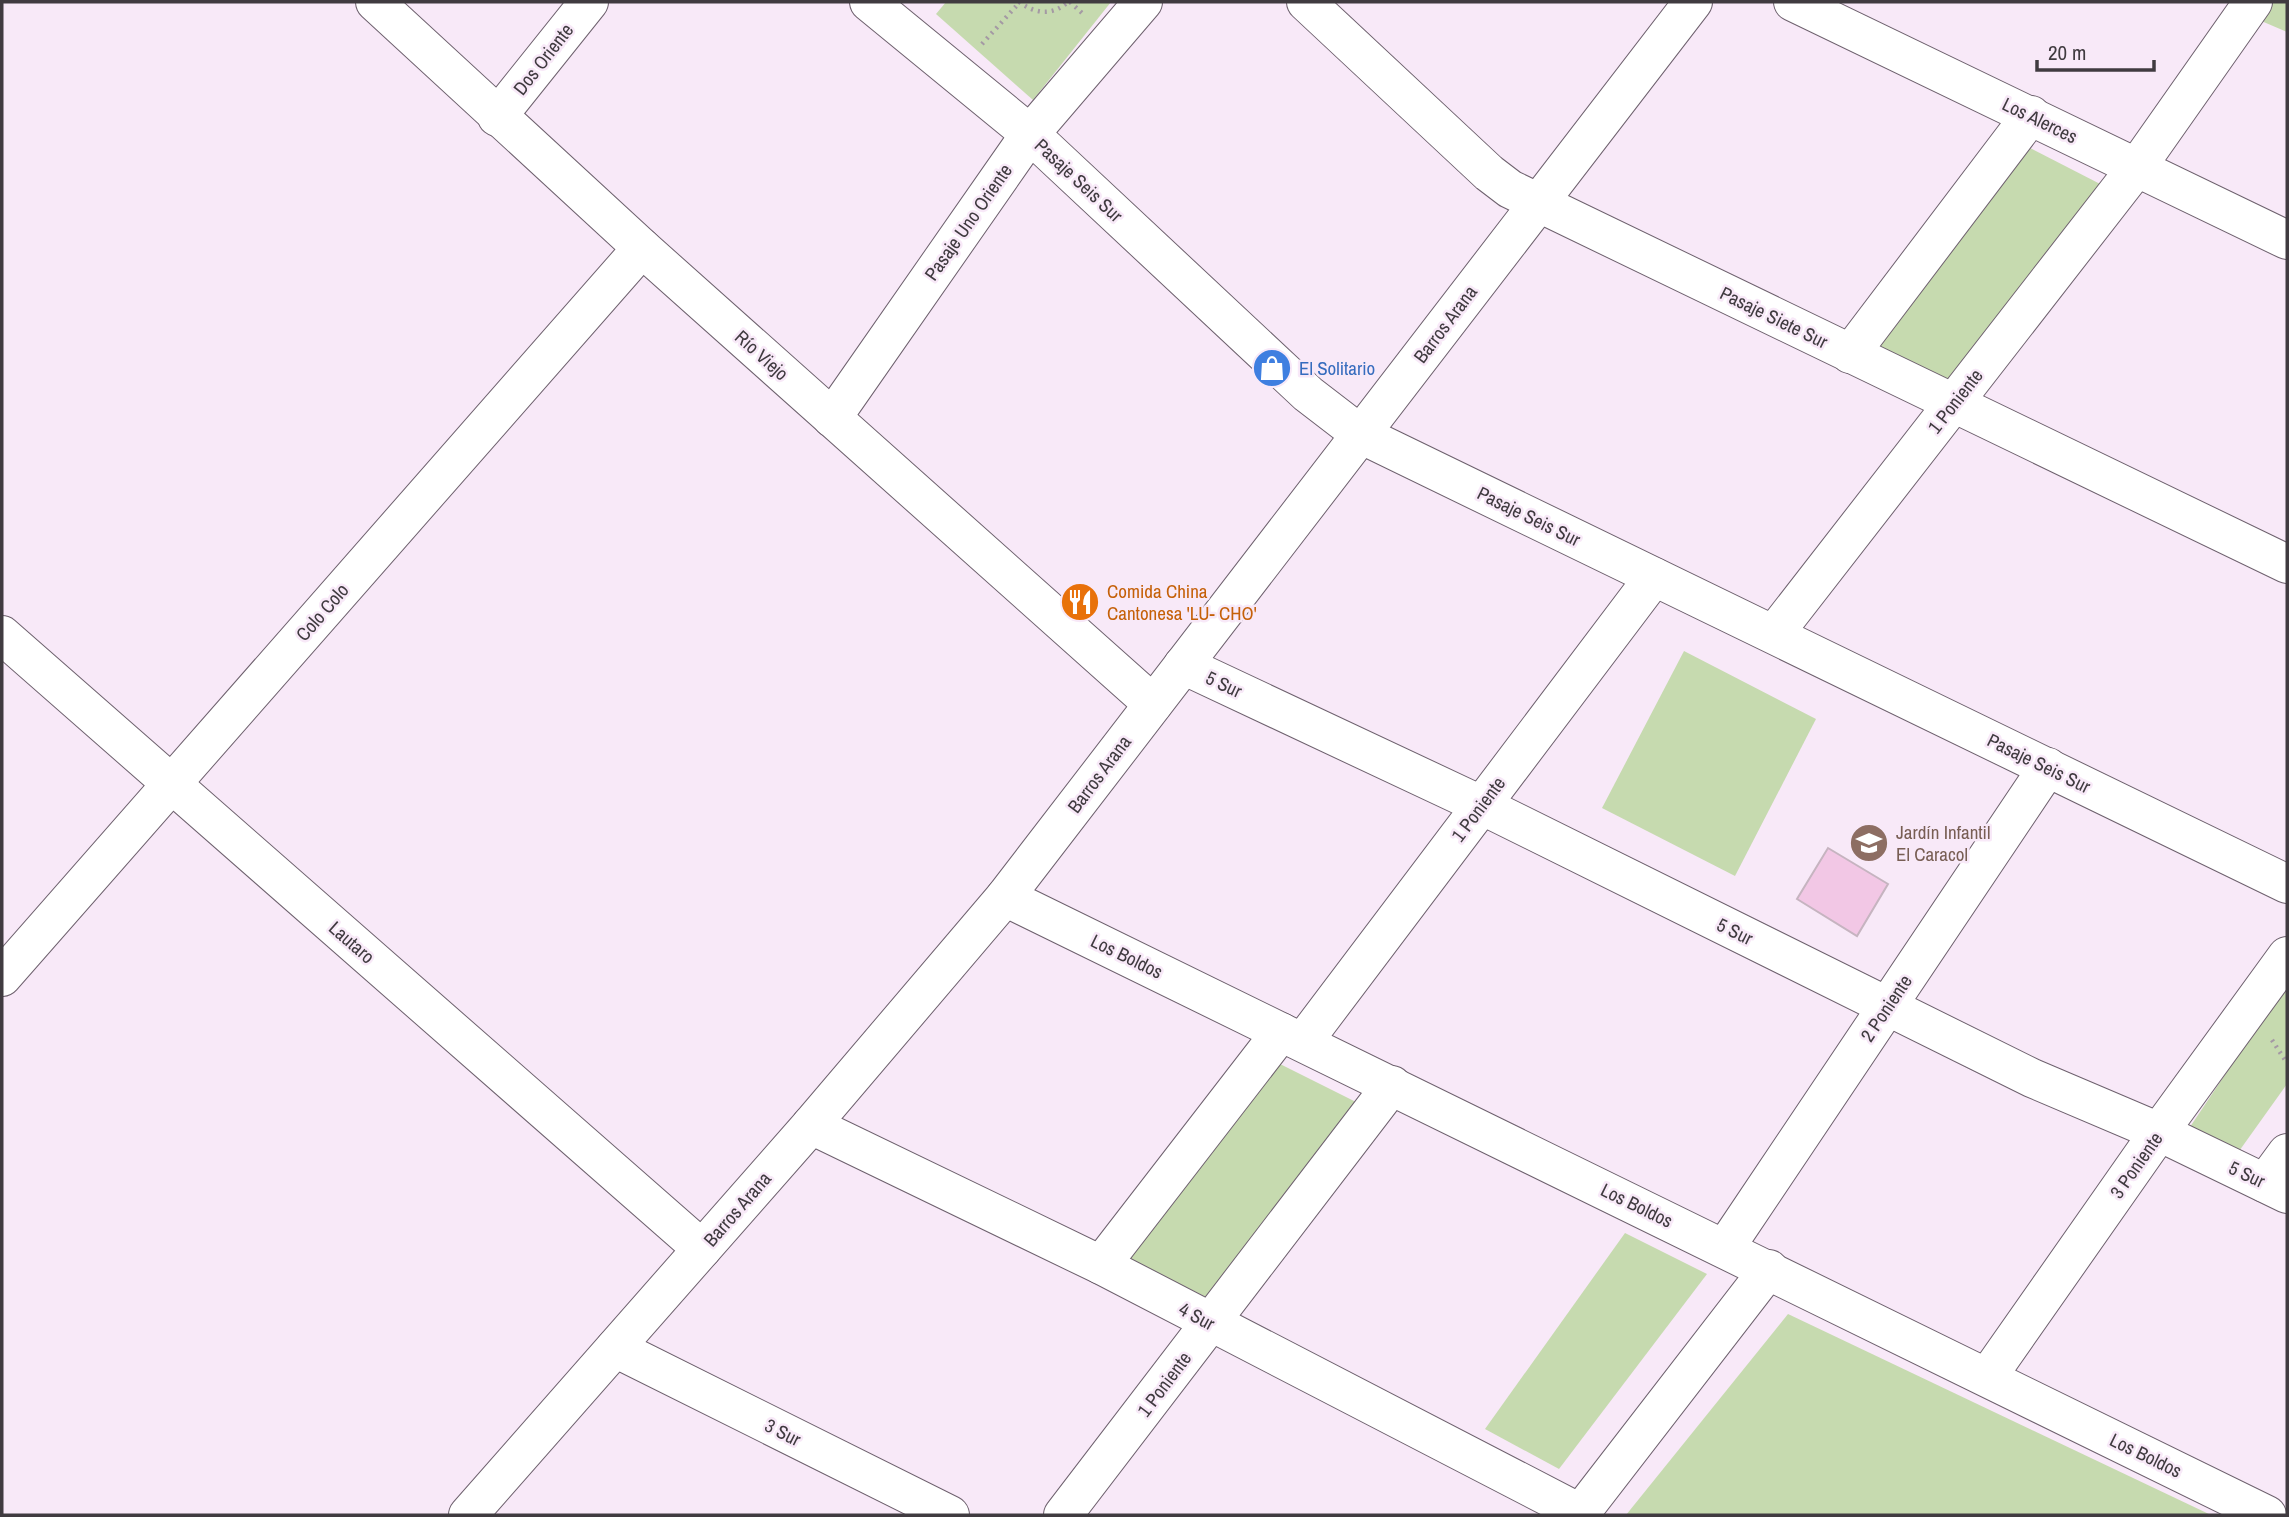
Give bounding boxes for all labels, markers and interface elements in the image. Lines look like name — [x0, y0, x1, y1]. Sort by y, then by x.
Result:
street label: Dos Oriente — [507, 18, 579, 100]
scale bar — [2037, 28, 2154, 72]
text: 20 m — [2048, 38, 2086, 67]
street label: Los Alerces — [1998, 91, 2082, 149]
street label: Pasaje Seis Sur — [1029, 132, 1129, 228]
street label: Pasaje Uno Oriente — [918, 158, 1018, 286]
street label: Barros Arana — [1407, 280, 1483, 368]
street label: Pasaje Siete Sur — [1716, 280, 1833, 355]
street label: Río Viejo — [730, 324, 794, 386]
shop icon: El Solitario — [1251, 347, 1293, 389]
place label: El Solitario — [1299, 355, 1375, 381]
street label: 1 Poniente — [1922, 363, 1988, 439]
street label: Pasaje Seis Sur — [1473, 480, 1586, 553]
street label: Colo Colo — [290, 578, 354, 646]
place label: Comida China Cantonesa 'LU- CHO' — [1107, 578, 1257, 626]
restaurant icon: Comida China Cantonesa 'LU- CHO' — [1059, 581, 1101, 623]
street label: 5 Sur — [1202, 664, 1247, 704]
street label: Pasaje Seis Sur — [1983, 727, 2096, 800]
street label: Barros Arana — [1061, 730, 1137, 818]
street label: 1 Poniente — [1445, 771, 1511, 847]
place label: Jardín Infantil El Caracol — [1896, 819, 1990, 867]
school or university icon: Jardín Infantil El Caracol — [1848, 822, 1890, 864]
street label: 5 Sur — [1713, 911, 1758, 951]
street label: Lautaro — [324, 915, 380, 969]
street label: Los Boldos — [1087, 927, 1168, 985]
street label: 2 Poniente — [1854, 969, 1918, 1047]
street label: 3 Poniente — [2104, 1127, 2168, 1203]
street label: 5 Sur — [2225, 1154, 2270, 1194]
street label: Barros Arana — [697, 1166, 777, 1252]
street label: Los Boldos — [1597, 1176, 1678, 1234]
street label: 4 Sur — [1174, 1296, 1220, 1337]
street label: 1 Poniente — [1131, 1346, 1197, 1422]
street label: 3 Sur — [761, 1412, 806, 1452]
street label: Los Boldos — [2106, 1426, 2187, 1484]

